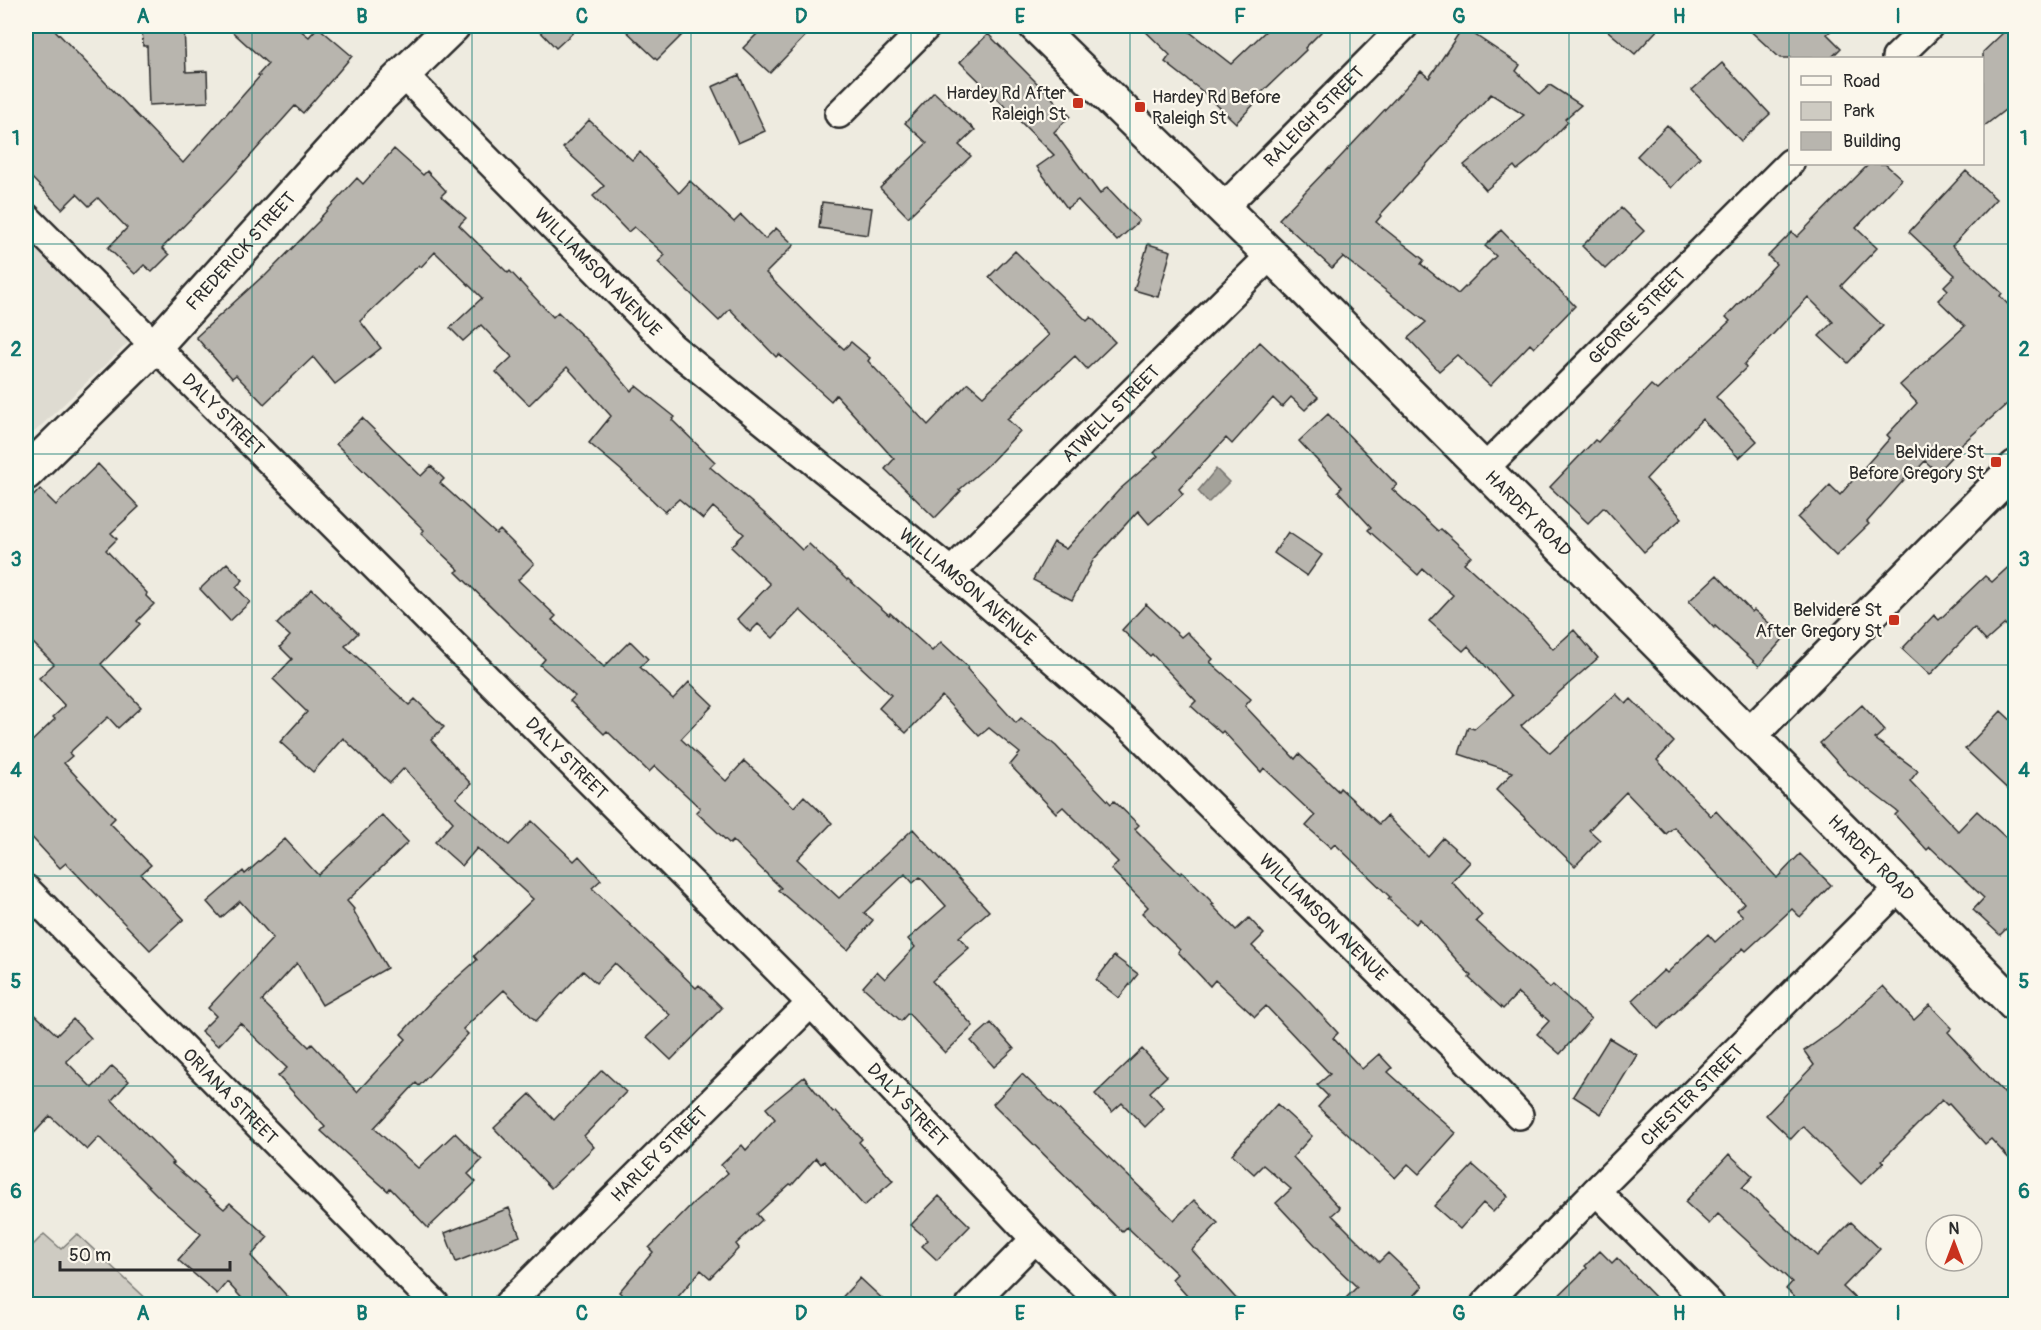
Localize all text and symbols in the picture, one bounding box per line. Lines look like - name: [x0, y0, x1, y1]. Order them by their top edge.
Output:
- text: A: [137, 4, 150, 29]
- text: B: [356, 4, 368, 29]
- text: C: [576, 4, 588, 29]
- text: D: [795, 4, 808, 29]
- text: E: [1015, 4, 1026, 29]
- text: F: [1234, 4, 1246, 29]
- text: G: [1452, 4, 1466, 29]
- text: H: [1673, 4, 1686, 29]
- text: I: [1895, 4, 1901, 29]
- legend: [1789, 57, 1984, 165]
- street label: RALEIGH STREET: [1259, 61, 1369, 172]
- text: Road: [1843, 70, 1880, 93]
- place label: Hardey Rd After Raleigh St: [946, 82, 1067, 126]
- place label: Hardey Rd Before Raleigh St: [1152, 86, 1280, 130]
- marker: Hardey Rd After Raleigh St: [1071, 96, 1085, 110]
- marker: Hardey Rd Before Raleigh St: [1133, 100, 1147, 114]
- text: Park: [1843, 100, 1875, 123]
- text: 1: [12, 126, 20, 151]
- text: 1: [2020, 126, 2028, 151]
- text: Building: [1843, 130, 1901, 153]
- street label: FREDERICK STREET: [181, 187, 300, 315]
- street label: WILLIAMSON AVENUE: [530, 203, 667, 341]
- street label: GEORGE STREET: [1583, 263, 1690, 370]
- text: 2: [10, 337, 22, 362]
- text: 2: [2018, 337, 2030, 362]
- street label: ATWELL STREET: [1057, 360, 1165, 467]
- street label: DALY STREET: [177, 368, 269, 460]
- place label: Belvidere St Before Gregory St: [1849, 441, 1985, 485]
- marker: Belvidere St Before Gregory St: [1989, 455, 2003, 469]
- street label: HARDEY ROAD: [1480, 465, 1577, 562]
- street label: WILLIAMSON AVENUE: [894, 523, 1041, 651]
- text: 3: [10, 547, 22, 572]
- text: 3: [2018, 547, 2030, 572]
- place label: Belvidere St After Gregory St: [1755, 599, 1883, 643]
- marker: Belvidere St After Gregory St: [1887, 613, 1901, 627]
- street label: DALY STREET: [521, 712, 613, 804]
- text: 4: [10, 758, 22, 783]
- text: 4: [2018, 758, 2030, 783]
- street label: HARDEY ROAD: [1823, 810, 1919, 906]
- street label: WILLIAMSON AVENUE: [1254, 849, 1392, 986]
- text: 5: [11, 969, 22, 994]
- text: 5: [2019, 969, 2030, 994]
- street label: CHESTER STREET: [1636, 1039, 1748, 1151]
- street label: ORIANA STREET: [178, 1043, 283, 1149]
- street label: DALY STREET: [862, 1058, 953, 1151]
- street label: HARLEY STREET: [606, 1101, 712, 1207]
- text: 6: [10, 1179, 22, 1204]
- text: 6: [2018, 1179, 2030, 1204]
- north arrow: [1924, 1213, 1984, 1273]
- text: N: [1949, 1219, 1960, 1239]
- scale bar: [60, 1234, 230, 1272]
- text: 50 m: [69, 1244, 111, 1267]
- text: A: [137, 1301, 150, 1326]
- text: B: [356, 1301, 368, 1326]
- text: C: [576, 1301, 588, 1326]
- text: D: [795, 1301, 808, 1326]
- text: E: [1015, 1301, 1026, 1326]
- text: F: [1234, 1301, 1246, 1326]
- text: G: [1452, 1301, 1466, 1326]
- text: H: [1673, 1301, 1686, 1326]
- text: I: [1895, 1301, 1901, 1326]

